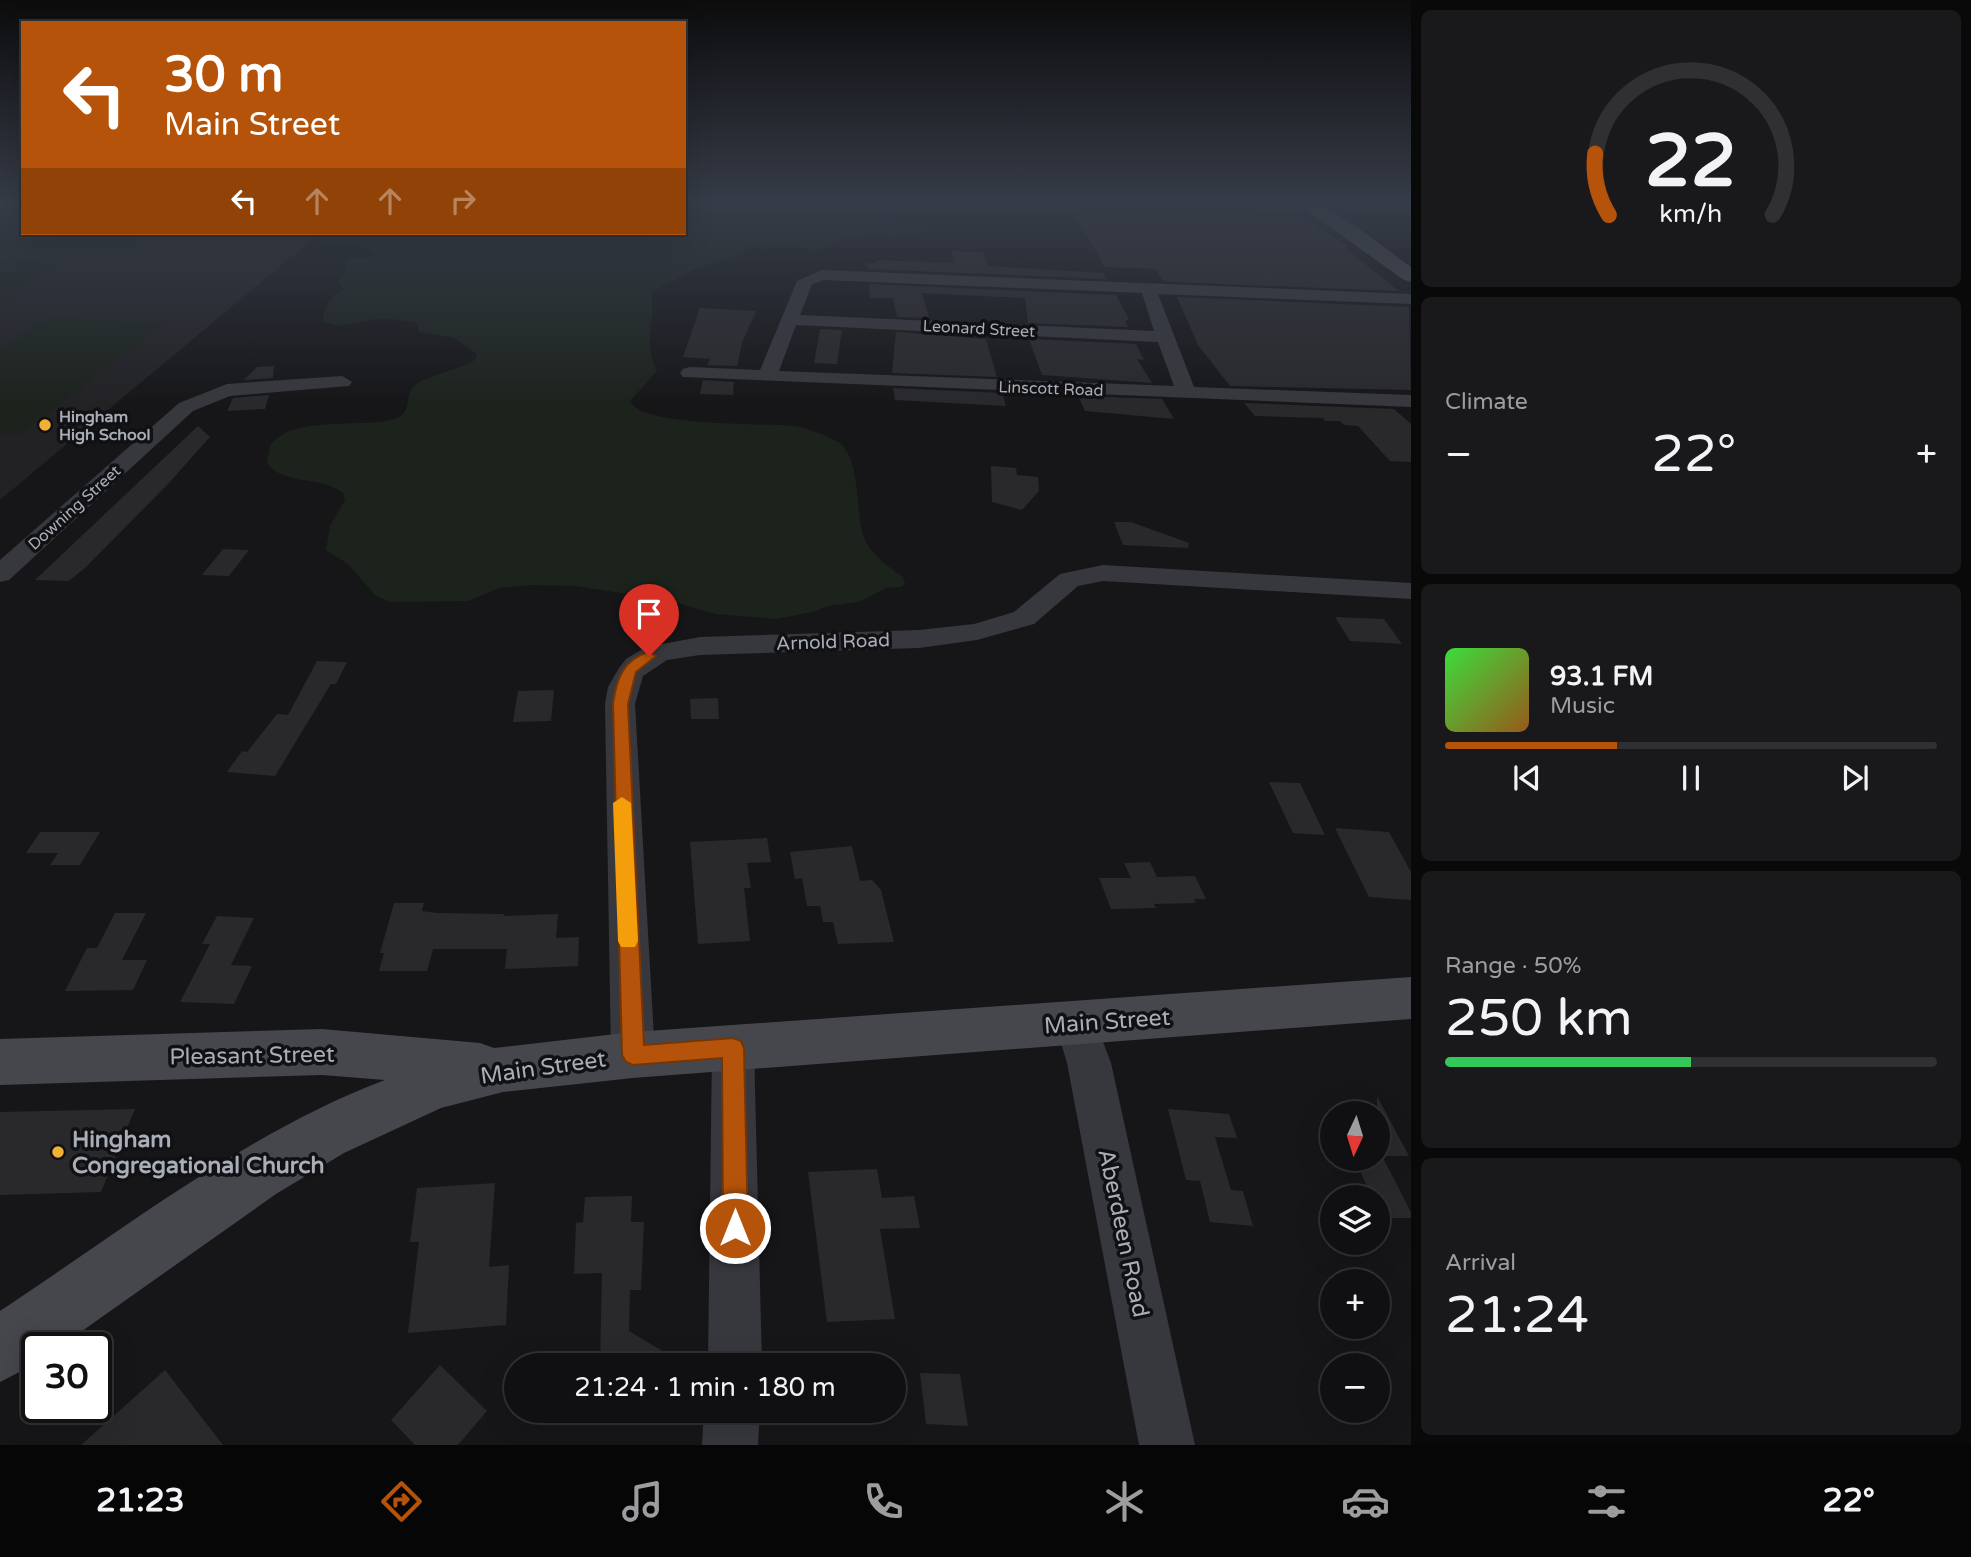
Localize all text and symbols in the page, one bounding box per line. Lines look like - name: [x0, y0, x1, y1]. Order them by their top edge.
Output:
- text: 30 m: [164, 46, 283, 105]
- icon: left: [49, 49, 140, 140]
- text: Main Street: [164, 106, 340, 144]
- text: 22: [1645, 118, 1737, 206]
- icon: left: [225, 182, 263, 220]
- icon: ahead: [298, 182, 336, 220]
- icon: ahead: [371, 182, 409, 220]
- icon: right: [444, 182, 482, 220]
- text: km/h: [1660, 198, 1722, 228]
- street label: Leonard Street: [922, 316, 1036, 342]
- street label: Linscott Road: [998, 377, 1104, 401]
- text: Climate: [1445, 388, 1528, 416]
- place label: Hingham High School: [59, 407, 150, 445]
- marker: Hingham High School: [37, 417, 53, 433]
- text: 22°: [1651, 423, 1736, 486]
- text: −: [1445, 432, 1472, 478]
- text: +: [1916, 432, 1937, 478]
- street label: Downing Street: [24, 461, 125, 554]
- pin: [619, 584, 679, 656]
- icon: arrive: [630, 595, 668, 633]
- street label: Arnold Road: [776, 629, 890, 655]
- text: 93.1 FM: [1550, 661, 1653, 692]
- text: Music: [1550, 692, 1615, 720]
- icon: previous: [1508, 759, 1546, 797]
- icon: pause: [1672, 759, 1710, 797]
- icon: next: [1836, 759, 1874, 797]
- text: Range · 50%: [1445, 952, 1581, 980]
- text: 250 km: [1445, 987, 1633, 1050]
- street label: Main Street: [1043, 1004, 1171, 1040]
- street label: Pleasant Street: [169, 1041, 335, 1071]
- street label: Main Street: [479, 1045, 608, 1091]
- north arrow: [1320, 1101, 1390, 1171]
- map controls: [1320, 1101, 1390, 1423]
- place label: Hingham Congregational Church: [72, 1126, 325, 1180]
- marker: Hingham Congregational Church: [50, 1144, 66, 1160]
- street label: Aberdeen Road: [1092, 1146, 1155, 1320]
- button: layers: [1320, 1185, 1390, 1255]
- position arrow: [698, 1191, 772, 1265]
- text: Arrival: [1445, 1249, 1516, 1277]
- button: +: [1320, 1269, 1390, 1339]
- text: 21:24: [1445, 1284, 1589, 1347]
- speed limit sign: 30: [21, 1332, 112, 1423]
- button: −: [1320, 1353, 1390, 1423]
- text: 21:24 · 1 min · 180 m: [574, 1372, 836, 1403]
- icon: directions: [377, 1477, 426, 1526]
- icon: music: [618, 1477, 667, 1526]
- icon: phone: [859, 1477, 908, 1526]
- icon: climate: [1100, 1477, 1149, 1526]
- icon: car: [1341, 1477, 1390, 1526]
- icon: filters: [1582, 1477, 1631, 1526]
- text: 21:23: [96, 1482, 185, 1520]
- text: 22°: [1823, 1482, 1875, 1520]

